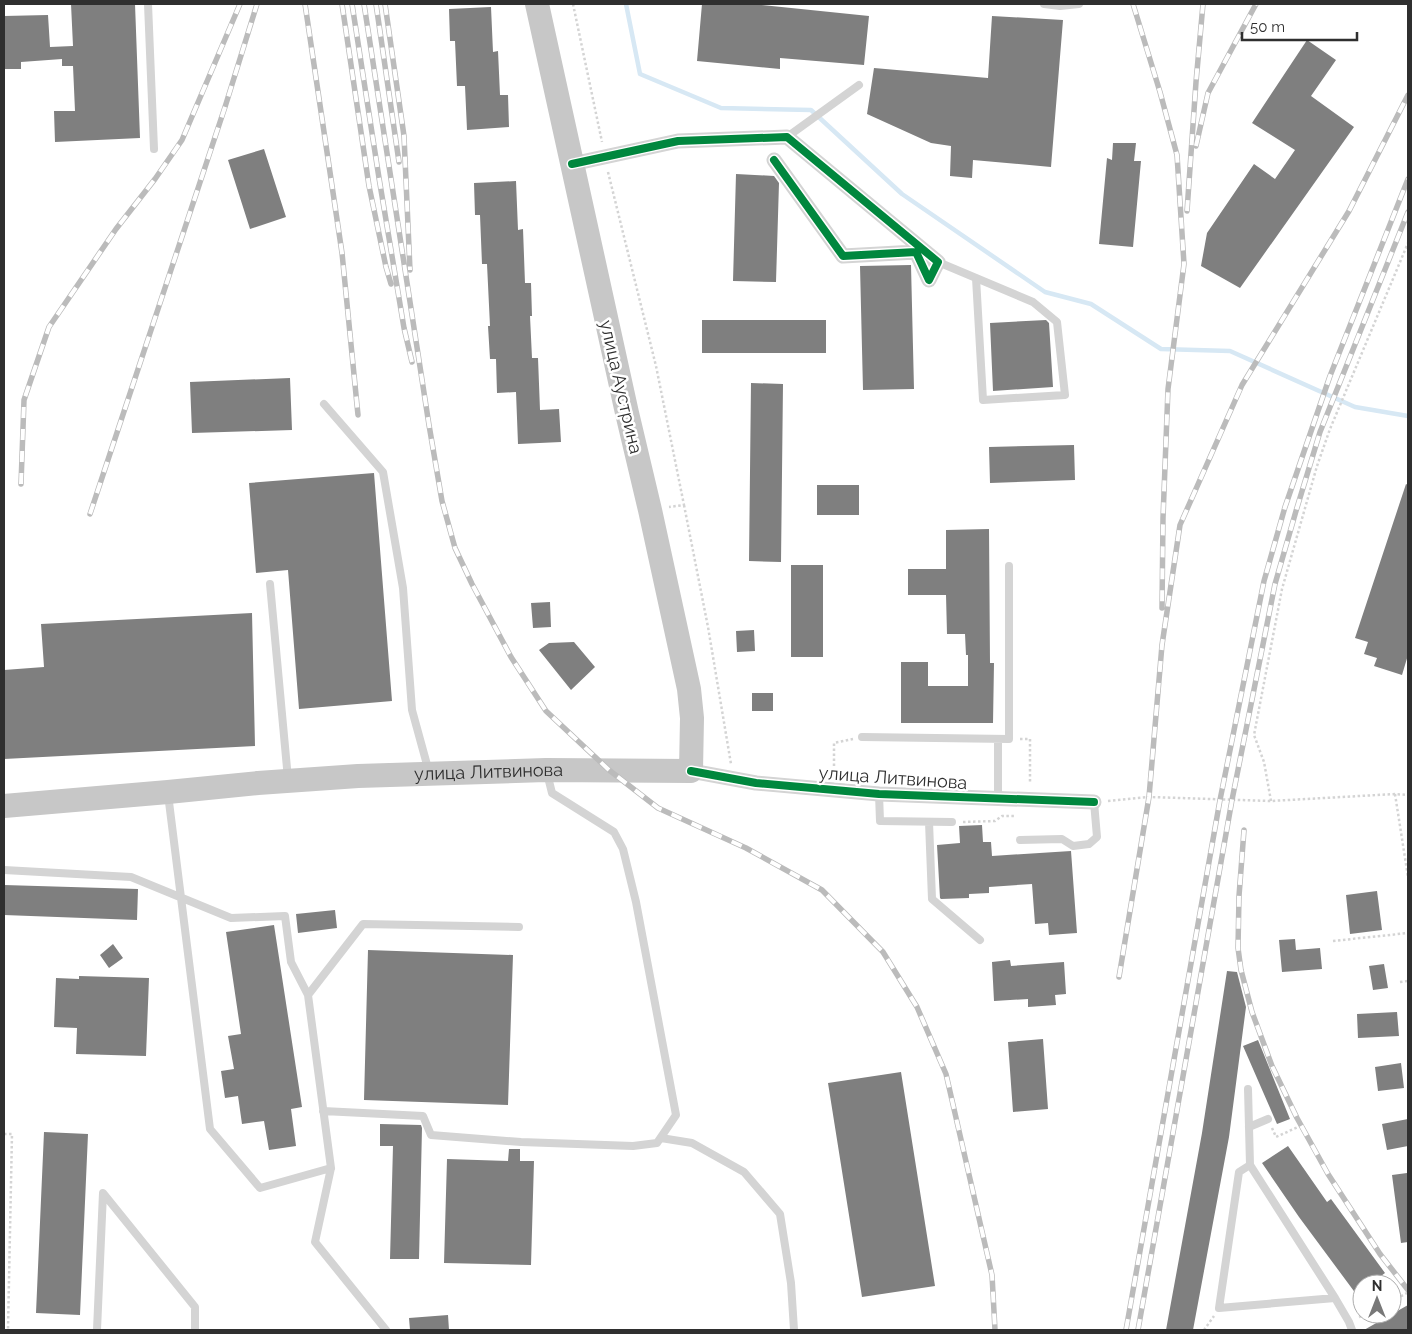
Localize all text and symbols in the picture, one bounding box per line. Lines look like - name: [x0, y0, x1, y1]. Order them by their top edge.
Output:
- scale bar: [1242, 10, 1357, 42]
- text: 50 m: [1250, 18, 1285, 36]
- street label: улица Аустрина: [596, 318, 647, 456]
- street label: улица Литвинова: [414, 759, 563, 784]
- street label: улица Литвинова: [818, 762, 968, 793]
- north arrow: [1352, 1274, 1402, 1324]
- text: N: [1372, 1278, 1382, 1294]

